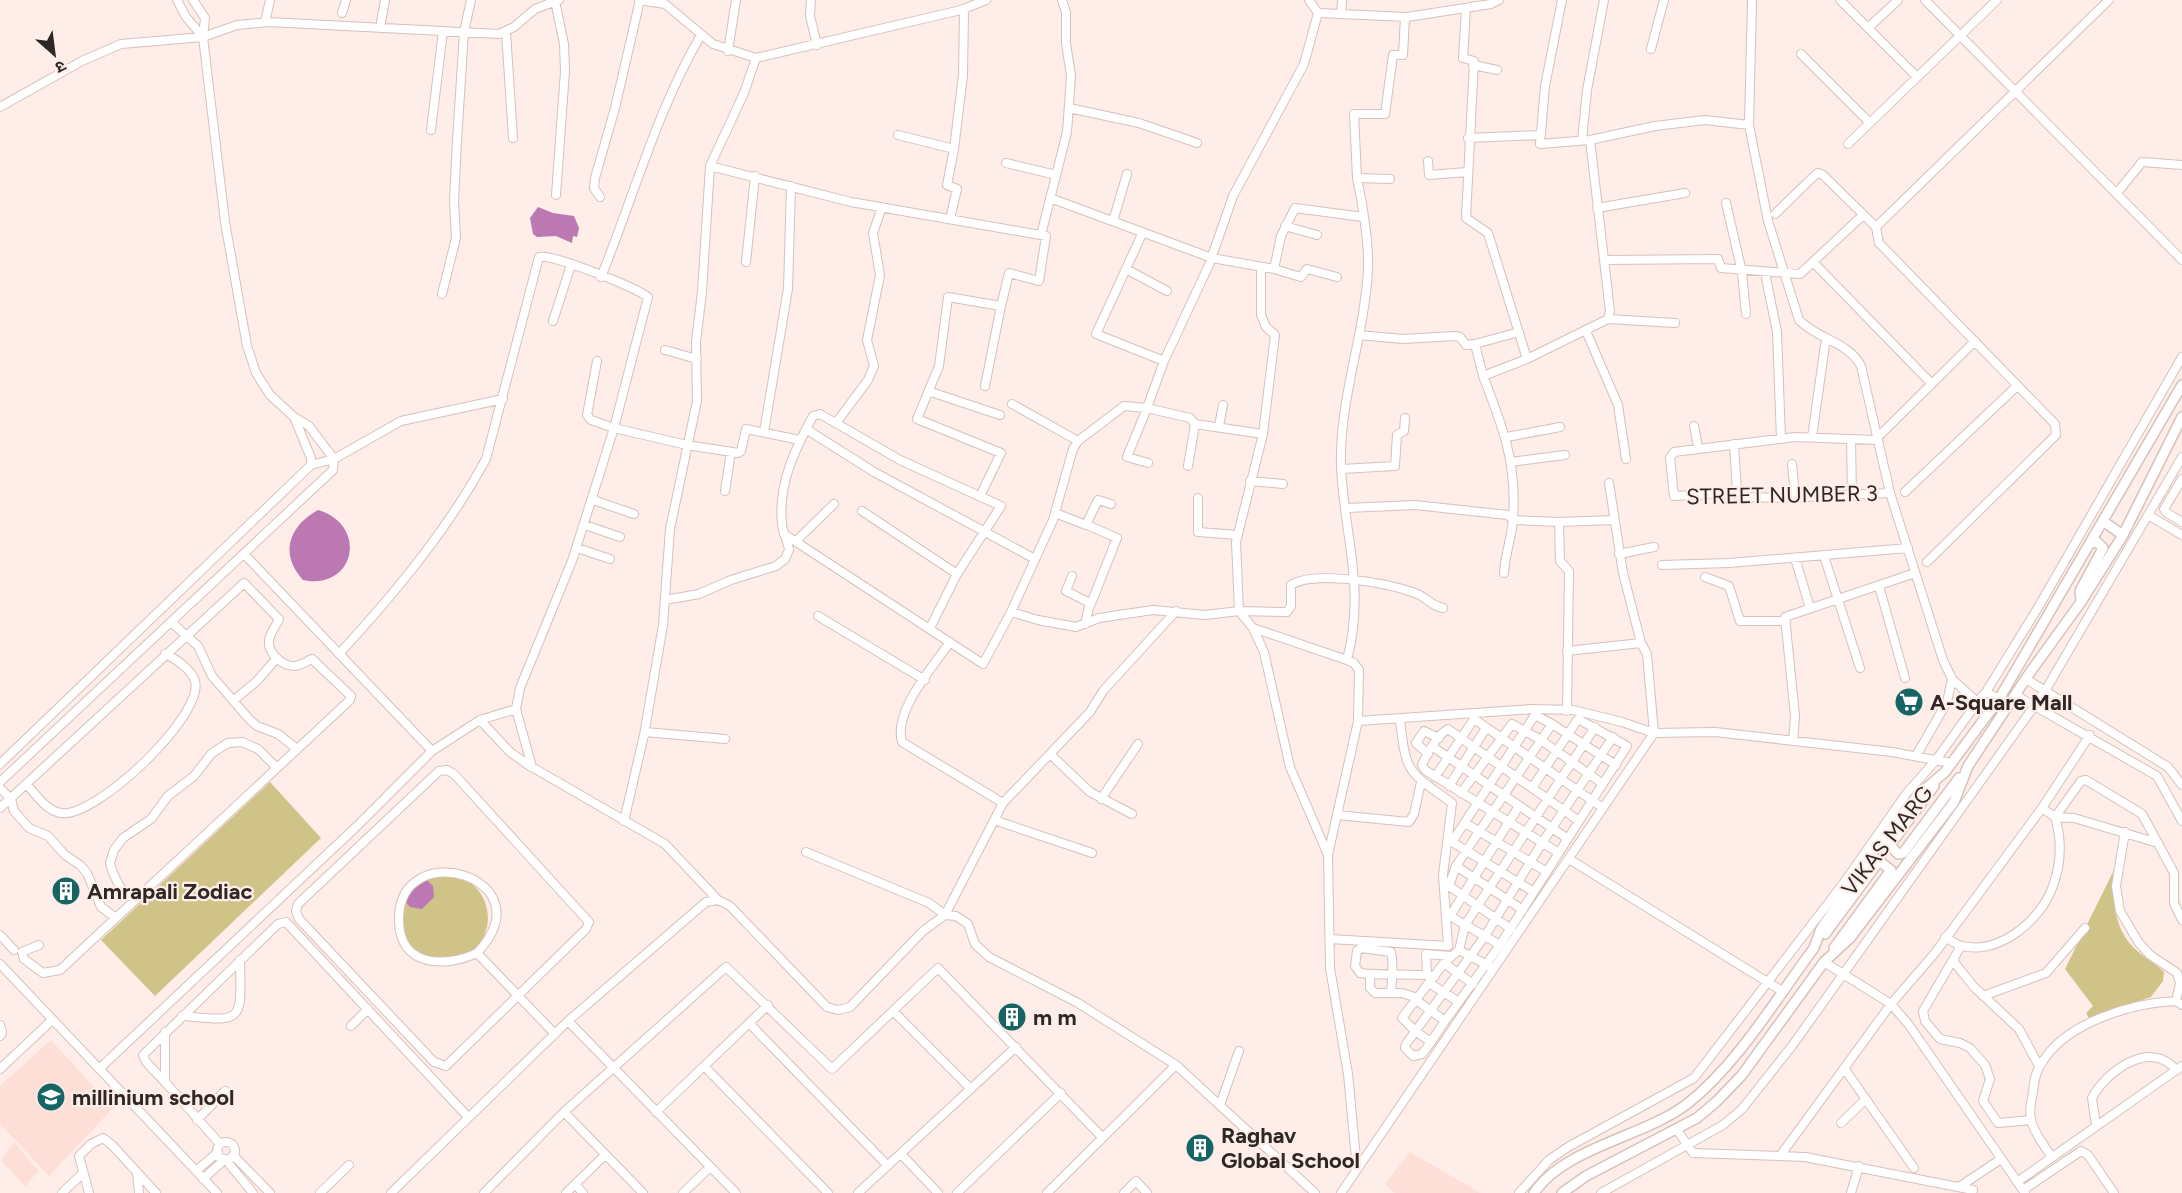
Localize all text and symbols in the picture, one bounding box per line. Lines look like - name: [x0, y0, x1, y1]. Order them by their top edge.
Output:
- north arrow: [24, 24, 84, 84]
- text: उ: [52, 56, 69, 78]
- street label: STREET NUMBER 3: [1686, 480, 1878, 510]
- supermarket icon: A-Square Mall: [1893, 686, 1925, 718]
- place label: A-Square Mall: [1930, 689, 2072, 716]
- street label: VIKAS MARG: [1836, 780, 1938, 902]
- building icon: Amrapali Zodiac: [50, 875, 82, 907]
- place label: Amrapali Zodiac: [87, 878, 253, 905]
- building icon: m m: [996, 1001, 1028, 1033]
- place label: m m: [1033, 1004, 1077, 1031]
- school or university icon: millinium school: [35, 1081, 67, 1113]
- place label: millinium school: [72, 1084, 235, 1111]
- place label: Raghav Global School: [1221, 1122, 1360, 1174]
- building icon: Raghav Global School: [1184, 1132, 1216, 1164]

